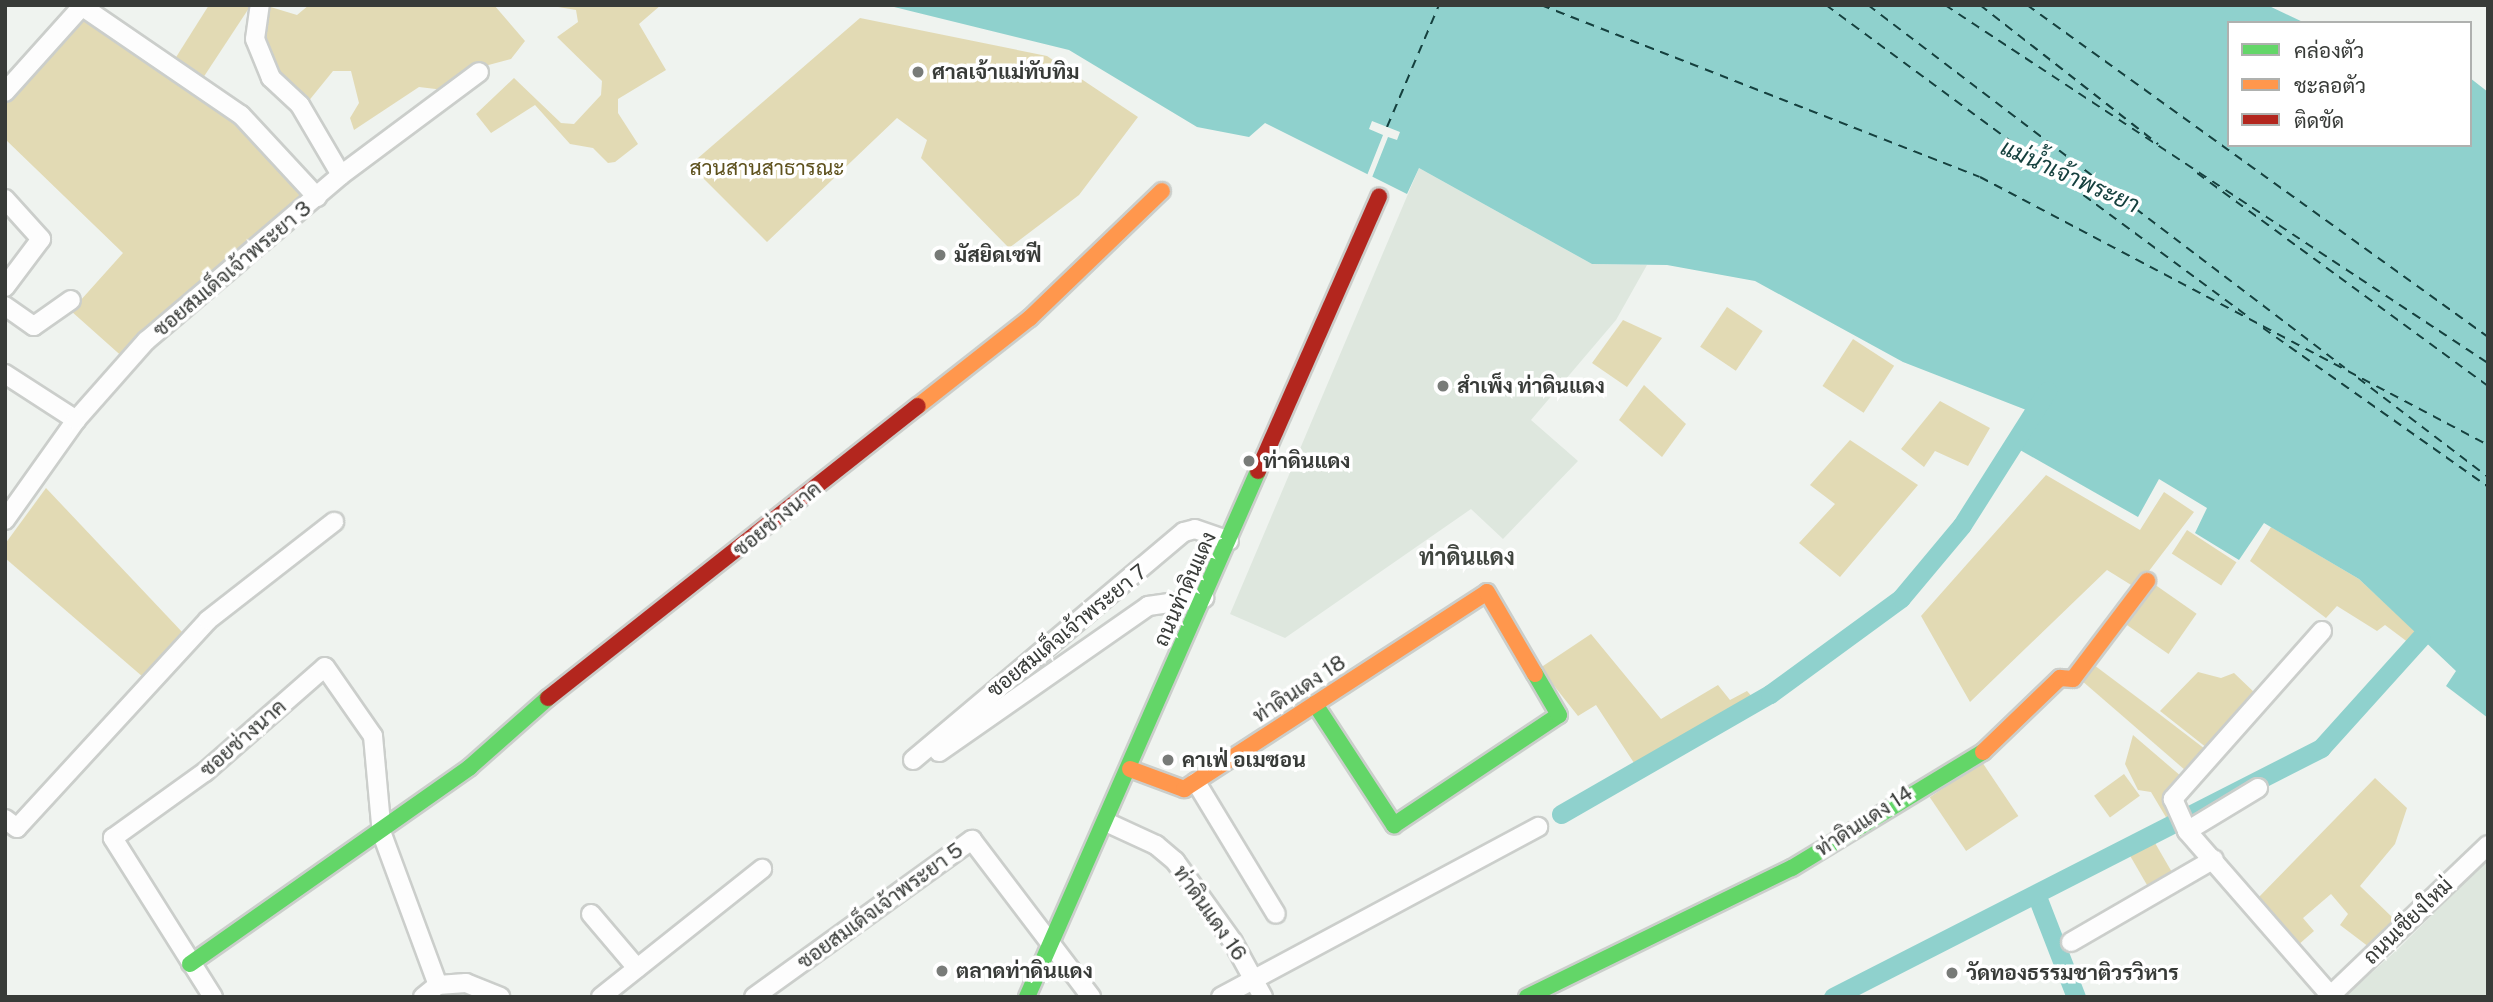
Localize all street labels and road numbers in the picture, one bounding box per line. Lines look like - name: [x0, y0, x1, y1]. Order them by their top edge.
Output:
- street label: ซอยสมเด็จเจ้าพระยา 3: [148, 196, 316, 342]
- street label: ซอยช่างนาค: [728, 476, 826, 562]
- street label: ถนนท่าดินแดง: [1149, 528, 1221, 650]
- street label: ซอยสมเด็จเจ้าพระยา 7: [982, 559, 1152, 703]
- street label: ท่าดินเดง 18: [1248, 650, 1350, 728]
- street label: ซอยช่างนาค: [195, 694, 291, 782]
- street label: ท่าดินแดง 14: [1811, 780, 1917, 862]
- street label: ซอยสมเด็จเจ้าพระยา 5: [792, 837, 968, 975]
- street label: ท่าดินแดง 16: [1168, 860, 1252, 966]
- street label: ถนนเชียงใหม่: [2358, 872, 2458, 970]

